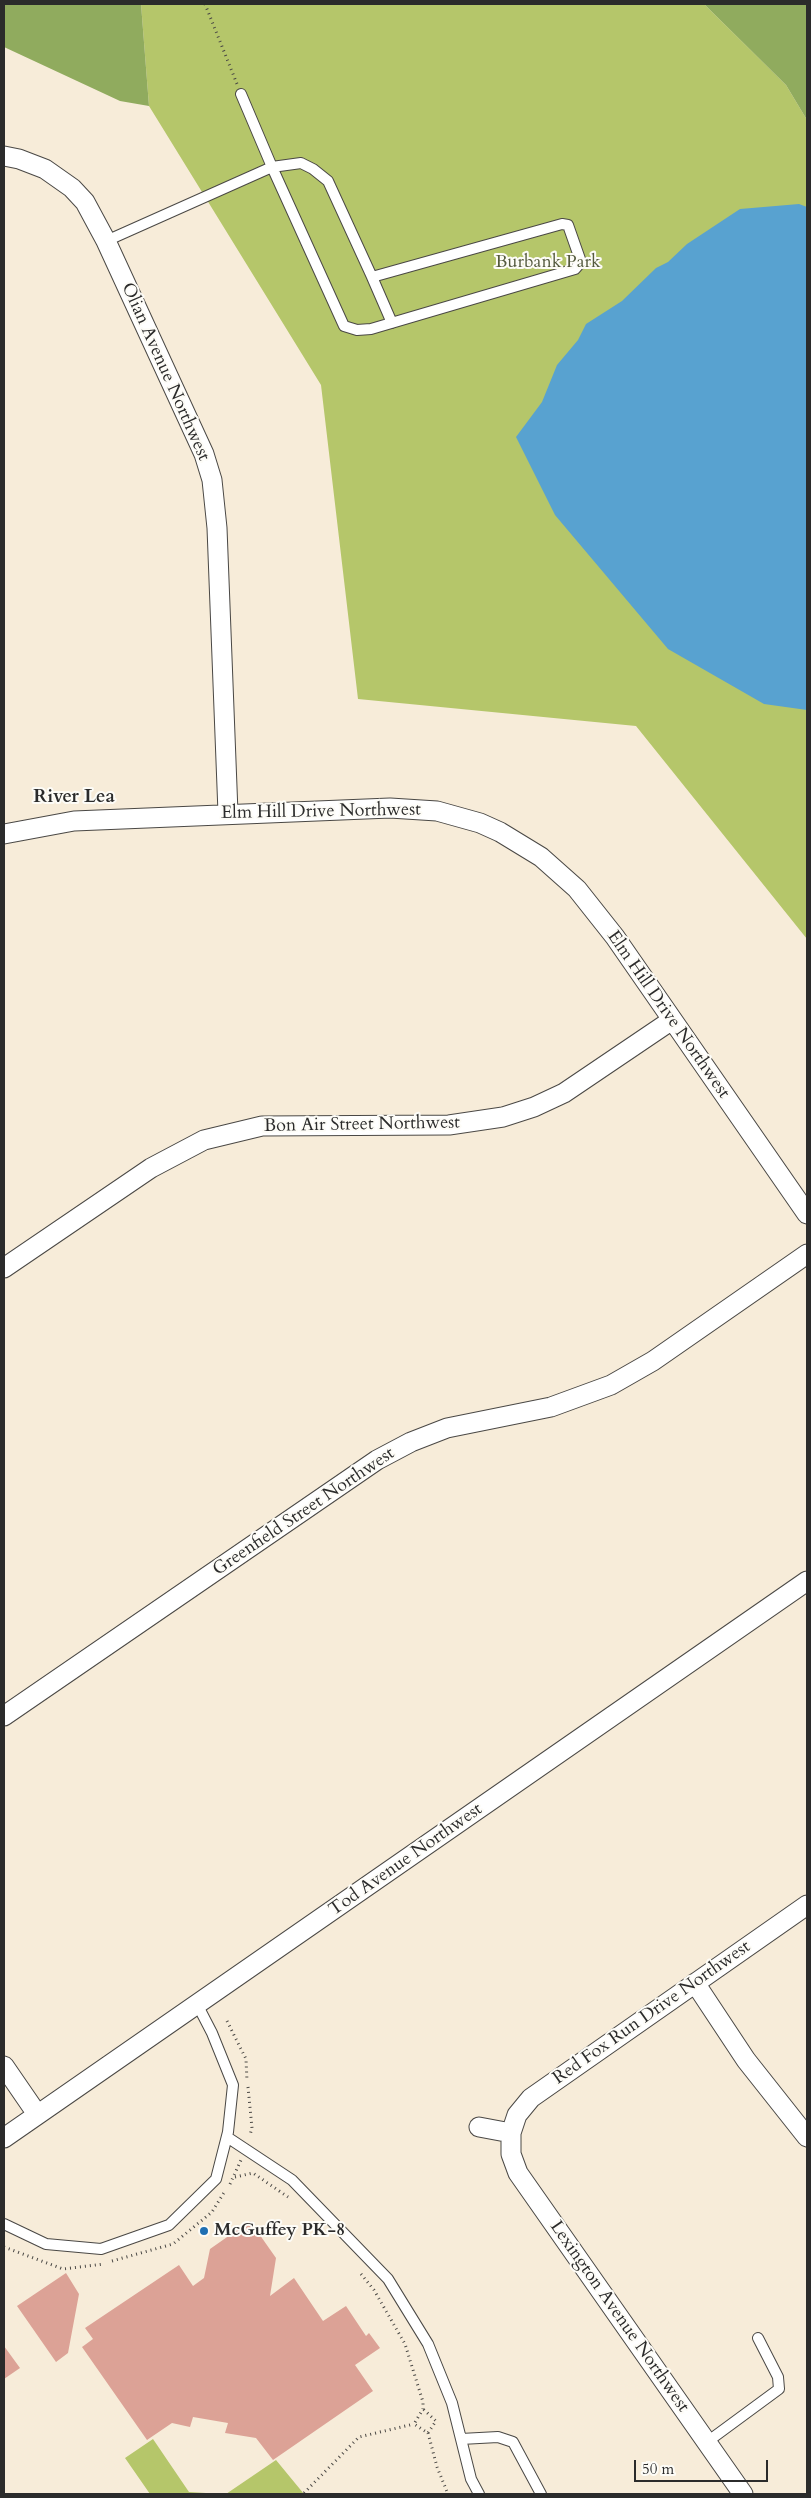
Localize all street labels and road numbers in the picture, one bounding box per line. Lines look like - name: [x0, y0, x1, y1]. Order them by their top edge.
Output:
- street label: Olian Avenue Northwest: [116, 280, 214, 464]
- street label: Elm Hill Drive Northwest: [221, 799, 421, 825]
- street label: Elm Hill Drive Northwest: [602, 927, 734, 1103]
- street label: Bon Air Street Northwest: [264, 1112, 460, 1138]
- street label: Greenfield Street Northwest: [209, 1443, 399, 1581]
- street label: Tod Avenue Northwest: [325, 1799, 487, 1921]
- street label: Red Fox Run Drive Northwest: [549, 1936, 755, 2090]
- street label: Lexington Avenue Northwest: [545, 2217, 693, 2417]

